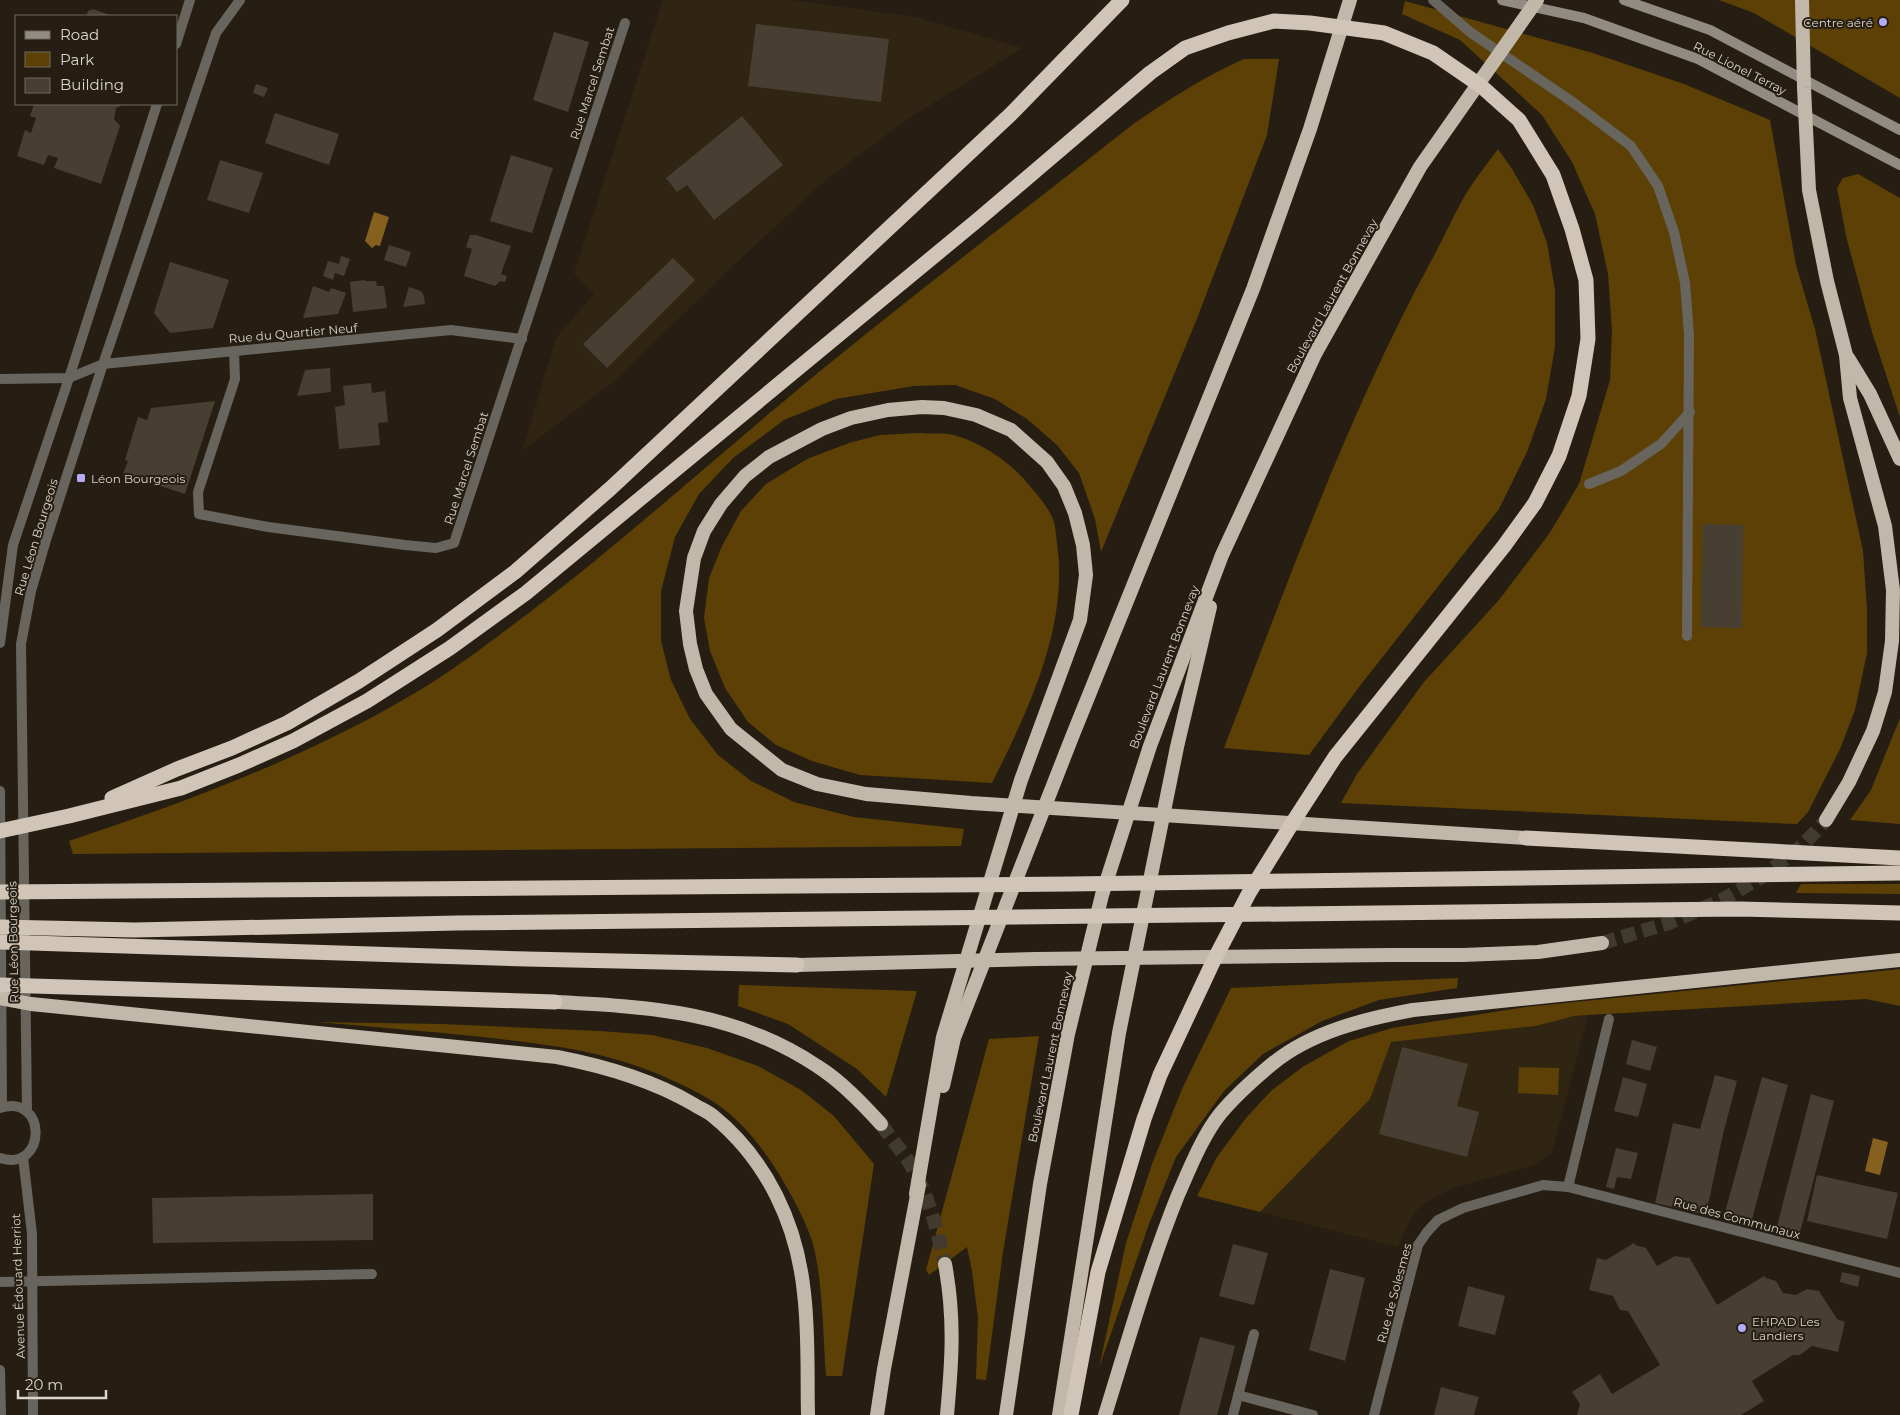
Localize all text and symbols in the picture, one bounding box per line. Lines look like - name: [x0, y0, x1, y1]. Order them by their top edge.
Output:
- legend: [15, 15, 178, 105]
- place label: Centre aéré: [1803, 15, 1873, 30]
- marker: Centre aéré: [1877, 16, 1889, 28]
- street label: Rue Marcel Sembat: [567, 24, 617, 141]
- text: Road: [60, 25, 99, 44]
- street label: Rue Lionel Terray: [1691, 38, 1790, 98]
- text: Park: [60, 50, 94, 69]
- text: Building: [60, 75, 124, 94]
- street label: Boulevard Laurent Bonnevay: [1283, 216, 1381, 376]
- street label: Rue du Quartier Neuf: [228, 320, 359, 346]
- street label: Rue Marcel Sembat: [441, 409, 491, 526]
- place label: Léon Bourgeois: [91, 471, 186, 486]
- marker: Léon Bourgeois: [75, 472, 87, 484]
- street label: Rue Léon Bourgeois: [11, 477, 61, 597]
- street label: Boulevard Laurent Bonnevay: [1126, 583, 1202, 751]
- street label: Rue Léon Bourgeois: [4, 881, 22, 1003]
- street label: Boulevard Laurent Bonnevay: [1025, 970, 1076, 1144]
- street label: Rue des Communaux: [1672, 1194, 1803, 1242]
- street label: Avenue Édouard Herriot: [8, 1213, 28, 1359]
- street label: Rue de Solesmes: [1373, 1241, 1415, 1345]
- place label: EHPAD Les Landiers: [1752, 1314, 1820, 1343]
- marker: EHPAD Les Landiers: [1736, 1322, 1748, 1334]
- scale bar: [18, 1368, 105, 1400]
- text: 20 m: [25, 1375, 63, 1394]

